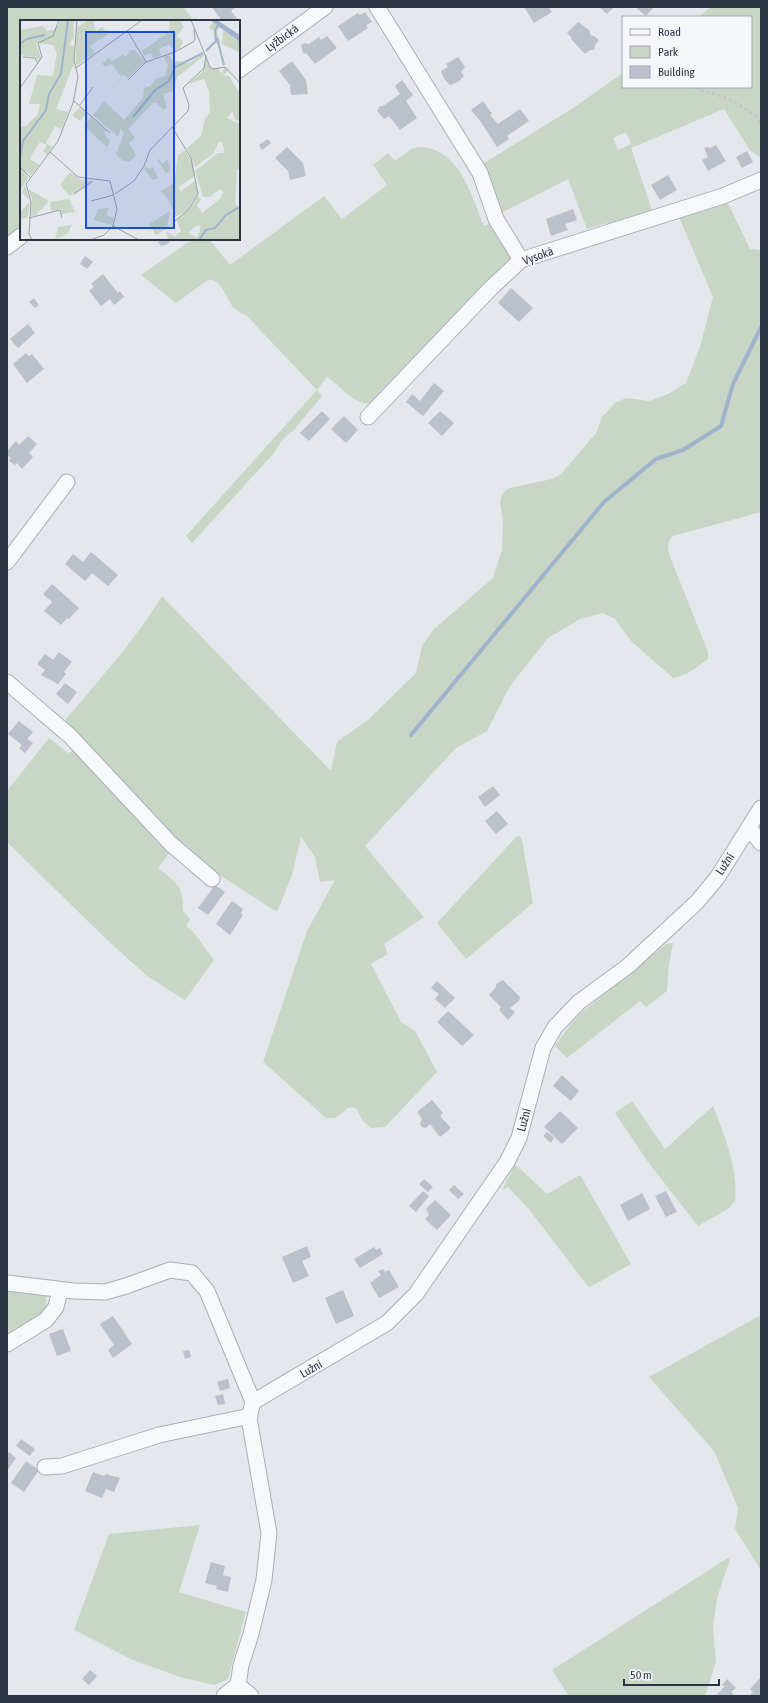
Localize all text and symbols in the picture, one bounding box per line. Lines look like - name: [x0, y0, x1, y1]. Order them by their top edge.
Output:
- legend: [622, 16, 752, 88]
- inset map: [20, 20, 240, 240]
- street label: Lyžbická: [263, 21, 301, 55]
- text: Road: [658, 25, 681, 39]
- text: Park: [658, 45, 679, 59]
- text: Building: [658, 65, 696, 79]
- street label: Vysoká: [521, 244, 555, 268]
- street label: Lužní: [713, 850, 737, 878]
- street label: Lužní: [514, 1107, 534, 1133]
- street label: Lužní: [297, 1357, 325, 1381]
- scale bar: [624, 1661, 719, 1687]
- text: 50 m: [630, 1668, 652, 1682]

